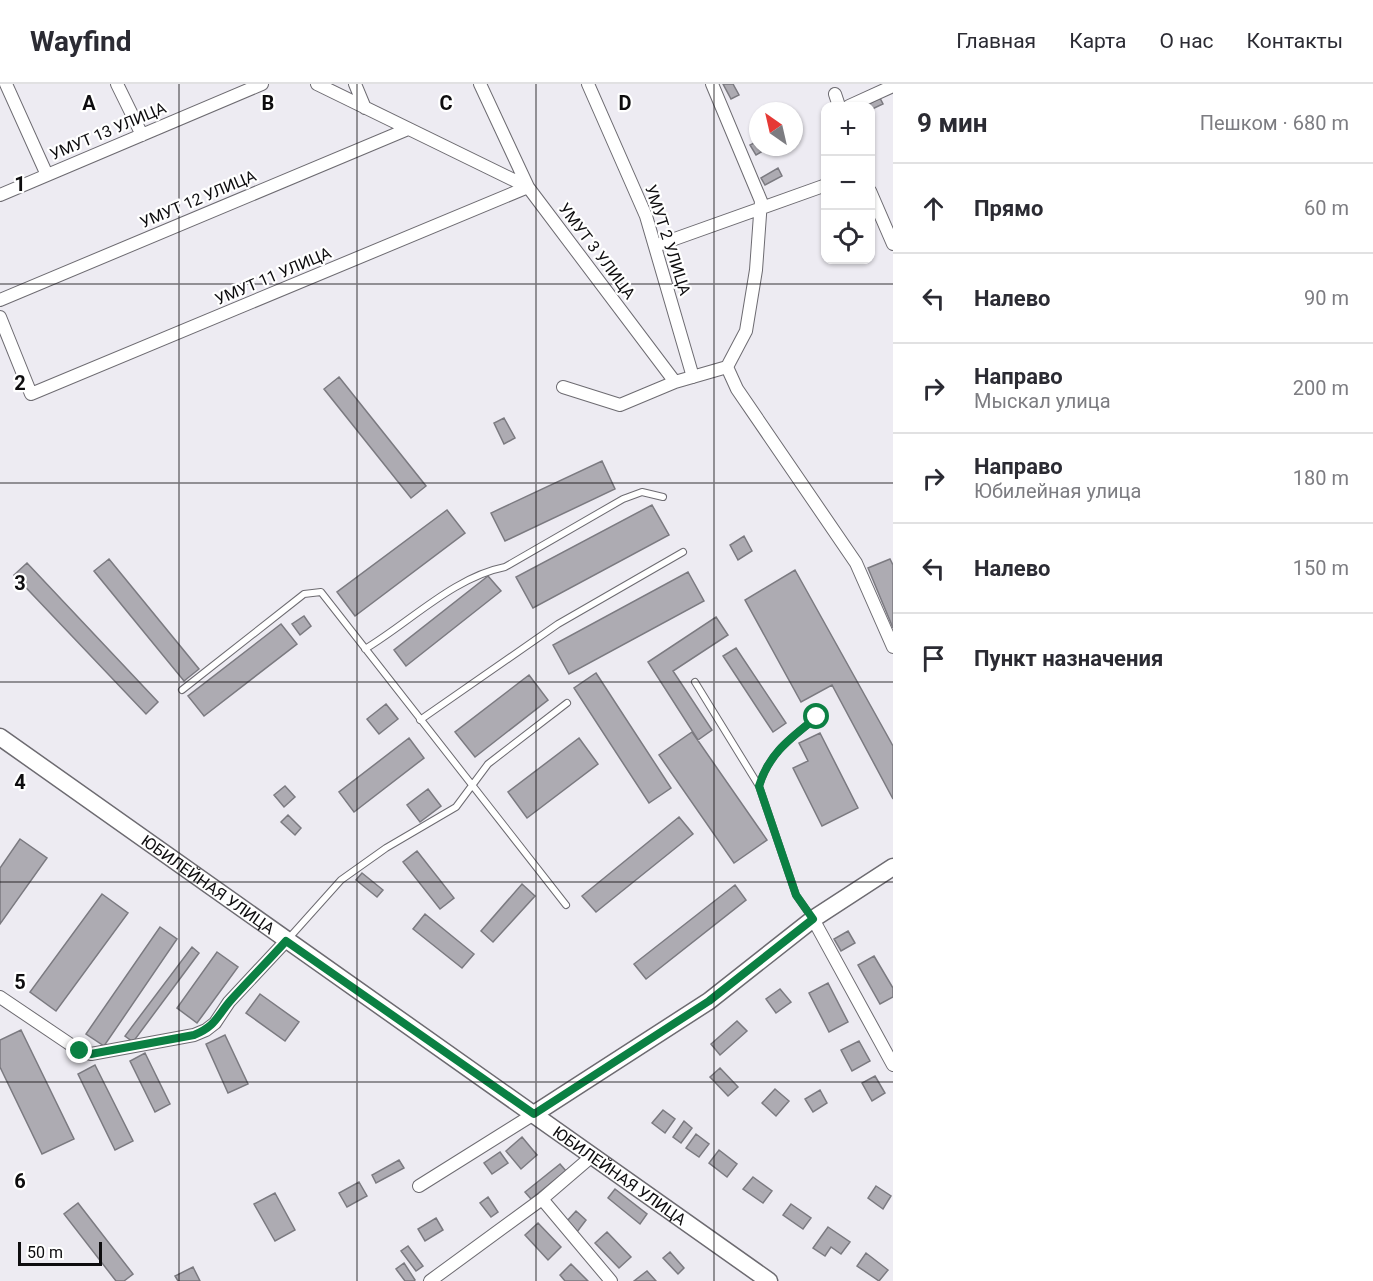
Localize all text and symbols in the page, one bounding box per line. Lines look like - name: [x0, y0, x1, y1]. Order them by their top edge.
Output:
- text: Wayfind: [30, 25, 131, 58]
- text: Главная: [956, 29, 1036, 53]
- text: Карта: [1069, 29, 1126, 53]
- text: О нас: [1159, 29, 1214, 53]
- text: Контакты: [1247, 29, 1343, 53]
- text: A: [82, 91, 96, 115]
- text: B: [262, 91, 274, 115]
- text: C: [439, 91, 453, 115]
- text: D: [619, 91, 632, 115]
- street label: УМУТ 13 УЛИЦА: [47, 98, 169, 164]
- north arrow: [749, 102, 803, 156]
- map controls: [821, 102, 875, 264]
- button: +: [821, 102, 875, 156]
- text: 9 мин: [917, 108, 988, 138]
- text: Пешком · 680 m: [1200, 111, 1349, 135]
- button: −: [821, 156, 875, 210]
- street label: УМУТ 12 УЛИЦА: [137, 166, 259, 232]
- text: 1: [14, 172, 26, 196]
- street label: УМУТ 2 УЛИЦА: [641, 182, 695, 298]
- icon: ahead: [917, 192, 950, 225]
- text: Прямо: [974, 196, 1043, 221]
- text: 60 m: [1304, 196, 1349, 220]
- street label: УМУТ 3 УЛИЦА: [555, 199, 640, 303]
- button: locate: [821, 210, 875, 264]
- street label: УМУТ 11 УЛИЦА: [212, 243, 334, 309]
- icon: left: [917, 282, 950, 315]
- text: Налево: [974, 286, 1051, 311]
- text: 90 m: [1304, 286, 1349, 310]
- text: Направо: [974, 364, 1063, 389]
- text: 2: [14, 371, 26, 395]
- icon: right: [917, 372, 950, 405]
- text: 200 m: [1293, 376, 1349, 400]
- text: Мыскал улица: [974, 389, 1111, 413]
- text: Направо: [974, 454, 1063, 479]
- icon: right: [917, 462, 950, 495]
- text: 180 m: [1293, 466, 1349, 490]
- text: Юбилейная улица: [974, 479, 1141, 503]
- icon: left: [917, 552, 950, 585]
- text: Налево: [974, 556, 1051, 581]
- text: 150 m: [1293, 556, 1349, 580]
- text: 3: [14, 571, 26, 595]
- icon: arrive: [917, 642, 950, 675]
- text: Пункт назначения: [974, 646, 1163, 671]
- route start: [803, 703, 829, 729]
- text: 4: [14, 770, 26, 794]
- street label: ЮБИЛЕЙНАЯ УЛИЦА: [138, 831, 279, 938]
- text: 5: [14, 970, 26, 994]
- route end: [66, 1037, 92, 1063]
- street label: ЮБИЛЕЙНАЯ УЛИЦА: [549, 1122, 690, 1229]
- text: 6: [14, 1169, 26, 1193]
- scale bar: [18, 1239, 102, 1266]
- text: 50 m: [27, 1243, 63, 1262]

